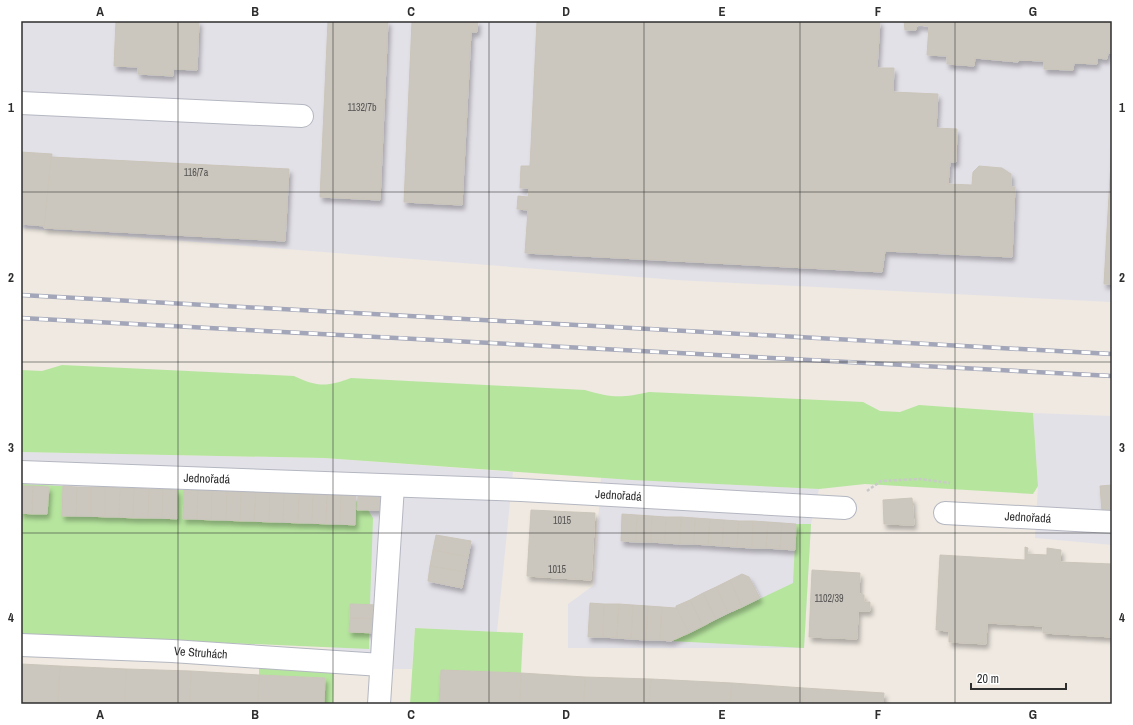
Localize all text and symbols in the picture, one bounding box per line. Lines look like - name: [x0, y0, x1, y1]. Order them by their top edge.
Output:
- text: A: [96, 3, 104, 20]
- text: B: [251, 3, 259, 20]
- text: C: [407, 3, 415, 20]
- text: D: [562, 3, 570, 20]
- text: E: [718, 3, 726, 20]
- text: F: [875, 3, 882, 20]
- text: G: [1029, 3, 1037, 20]
- text: 1: [8, 99, 14, 116]
- text: 1: [1119, 99, 1125, 116]
- house number: 1132/7b: [347, 101, 377, 114]
- house number: 116/7a: [184, 166, 209, 179]
- text: 2: [8, 269, 14, 286]
- text: 2: [1119, 269, 1125, 286]
- text: 3: [8, 439, 14, 456]
- text: 3: [1119, 439, 1125, 456]
- street label: Jednořadá: [183, 470, 231, 488]
- street label: Jednořadá: [595, 486, 643, 505]
- street label: Jednořadá: [1004, 508, 1052, 527]
- house number: 1015: [553, 514, 572, 527]
- house number: 1015: [548, 563, 567, 576]
- house number: 1102/39: [814, 592, 844, 605]
- text: 4: [8, 609, 14, 626]
- text: 4: [1119, 609, 1125, 626]
- street label: Ve Struhách: [173, 643, 228, 663]
- scale bar: [971, 665, 1066, 691]
- text: 20 m: [977, 671, 999, 687]
- text: A: [96, 706, 104, 723]
- text: B: [251, 706, 259, 723]
- text: C: [407, 706, 415, 723]
- text: D: [562, 706, 570, 723]
- text: E: [718, 706, 726, 723]
- text: F: [875, 706, 882, 723]
- text: G: [1029, 706, 1037, 723]

